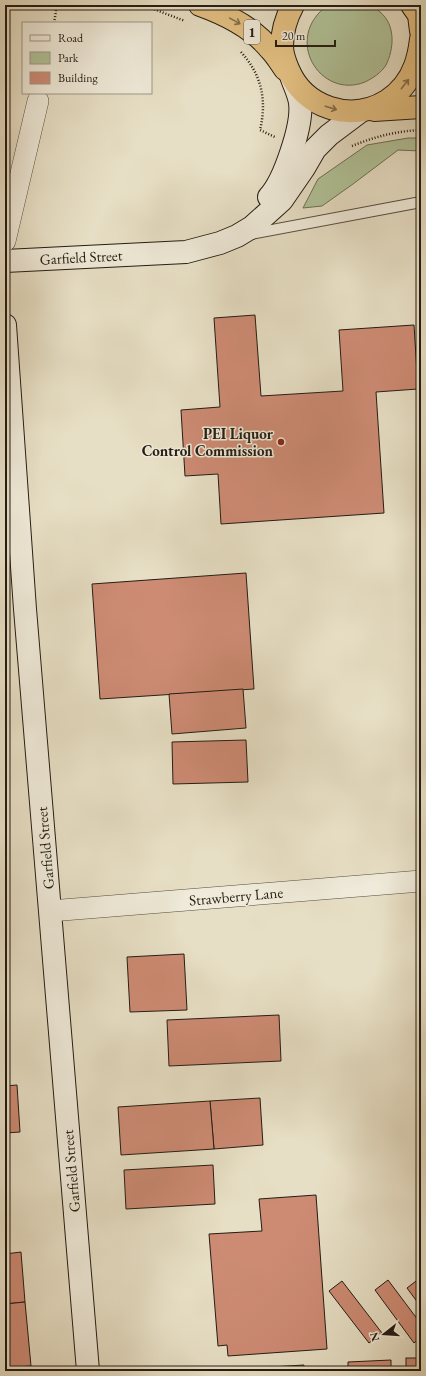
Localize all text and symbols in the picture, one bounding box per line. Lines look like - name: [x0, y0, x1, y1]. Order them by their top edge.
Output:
- one-way arrow: [229, 18, 241, 26]
- road number: 1: [244, 20, 260, 44]
- legend: [22, 22, 152, 94]
- scale bar: [276, 22, 335, 48]
- text: 20 m: [282, 28, 306, 44]
- text: Road: [58, 30, 84, 46]
- text: Park: [58, 50, 79, 66]
- text: Building: [58, 70, 99, 86]
- one-way arrow: [400, 79, 409, 90]
- one-way arrow: [325, 105, 338, 112]
- street label: Garfield Street: [39, 245, 123, 269]
- place label: PEI Liquor Control Commission: [142, 424, 274, 460]
- marker: PEI Liquor Control Commission: [276, 437, 286, 447]
- street label: Garfield Street: [32, 806, 58, 890]
- street label: Strawberry Lane: [188, 882, 284, 910]
- street label: Garfield Street: [58, 1129, 84, 1213]
- north arrow: [364, 1314, 404, 1354]
- text: N: [366, 1331, 382, 1343]

